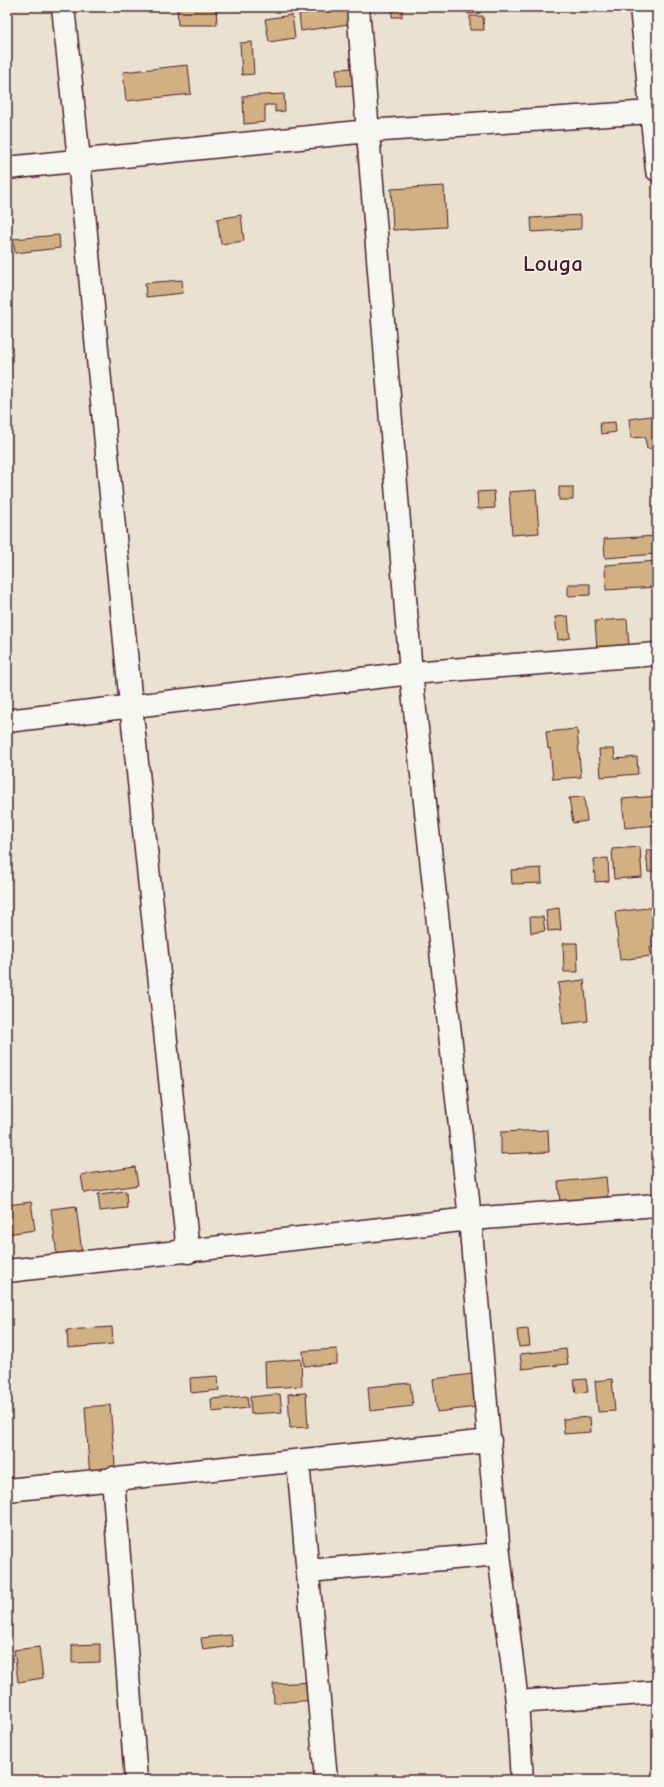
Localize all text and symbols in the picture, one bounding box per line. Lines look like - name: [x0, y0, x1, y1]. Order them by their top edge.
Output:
- district label: Louga: [523, 250, 583, 277]

